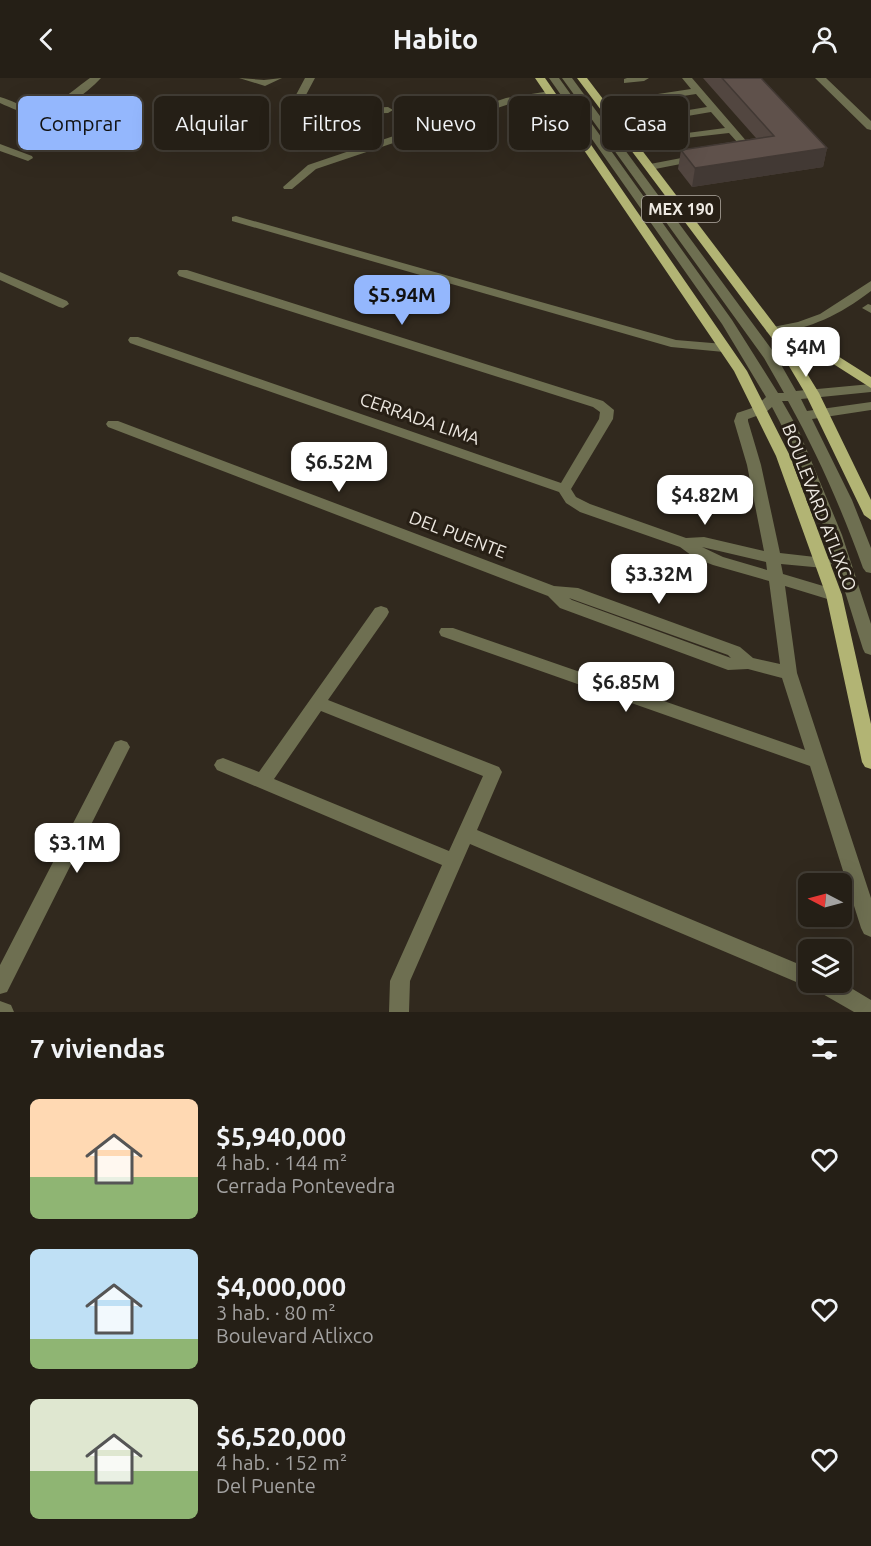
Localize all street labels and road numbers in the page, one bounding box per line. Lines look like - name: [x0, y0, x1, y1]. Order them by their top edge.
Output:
- road number: MEX 190: [642, 196, 720, 222]
- street label: CERRADA LIMA: [358, 388, 483, 448]
- street label: BOULEVARD ATLIXCO: [779, 421, 861, 593]
- street label: DEL PUENTE: [407, 506, 509, 562]

